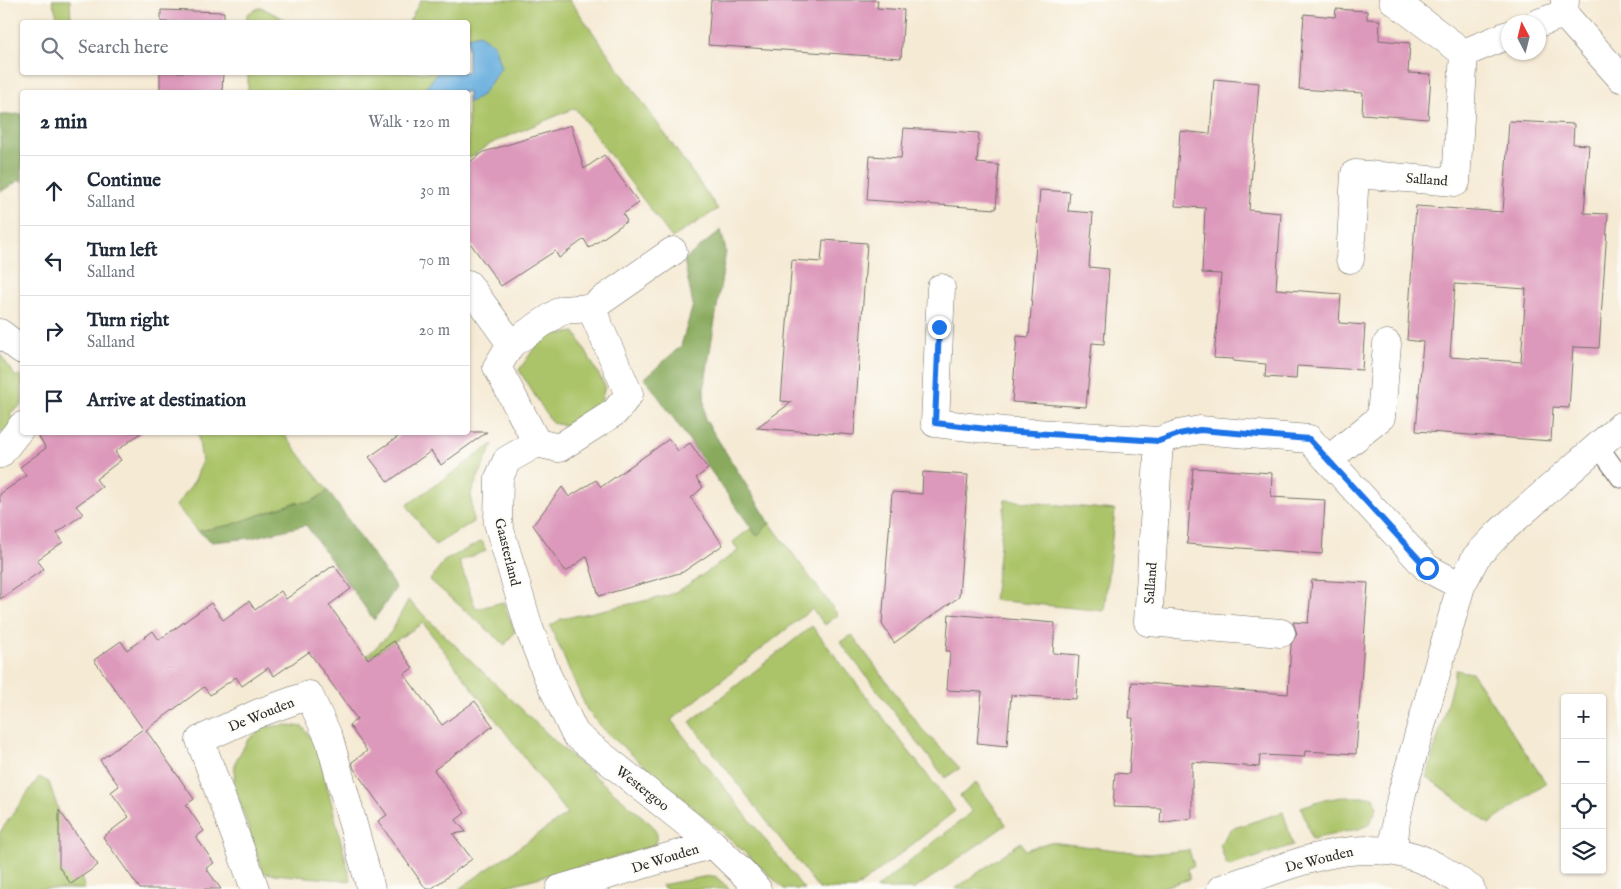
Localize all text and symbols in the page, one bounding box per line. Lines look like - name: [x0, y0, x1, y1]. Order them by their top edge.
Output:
- north arrow: [1501, 15, 1546, 60]
- search box: [20, 20, 470, 75]
- icon: search: [38, 34, 66, 62]
- text: Search here: [78, 36, 169, 60]
- text: 2 min: [40, 109, 87, 136]
- text: Walk · 120 m: [368, 113, 450, 133]
- text: Continue: [87, 169, 161, 193]
- street label: Salland: [1405, 170, 1449, 190]
- icon: ahead: [40, 177, 68, 205]
- text: 30 m: [420, 181, 450, 201]
- text: Salland: [87, 193, 135, 213]
- text: Turn left: [87, 239, 158, 263]
- icon: left: [40, 247, 68, 275]
- text: 70 m: [419, 251, 450, 271]
- text: Salland: [87, 263, 135, 283]
- text: Turn right: [87, 309, 169, 333]
- route end: [928, 316, 951, 339]
- icon: right: [40, 317, 68, 345]
- text: 20 m: [419, 321, 450, 341]
- text: Salland: [87, 333, 135, 353]
- icon: arrive: [40, 387, 68, 415]
- text: Arrive at destination: [87, 389, 246, 413]
- street label: Gaasterland: [490, 516, 524, 589]
- route start: [1416, 557, 1439, 580]
- street label: Salland: [1141, 561, 1161, 605]
- street label: De Wouden: [226, 693, 297, 736]
- map controls: [1561, 694, 1606, 874]
- button: +: [1561, 694, 1606, 739]
- button: −: [1561, 739, 1606, 784]
- street label: Westergoo: [612, 762, 673, 816]
- button: locate: [1561, 784, 1606, 829]
- button: layers: [1561, 829, 1606, 874]
- street label: De Wouden: [629, 840, 702, 878]
- street label: De Wouden: [1283, 843, 1356, 877]

